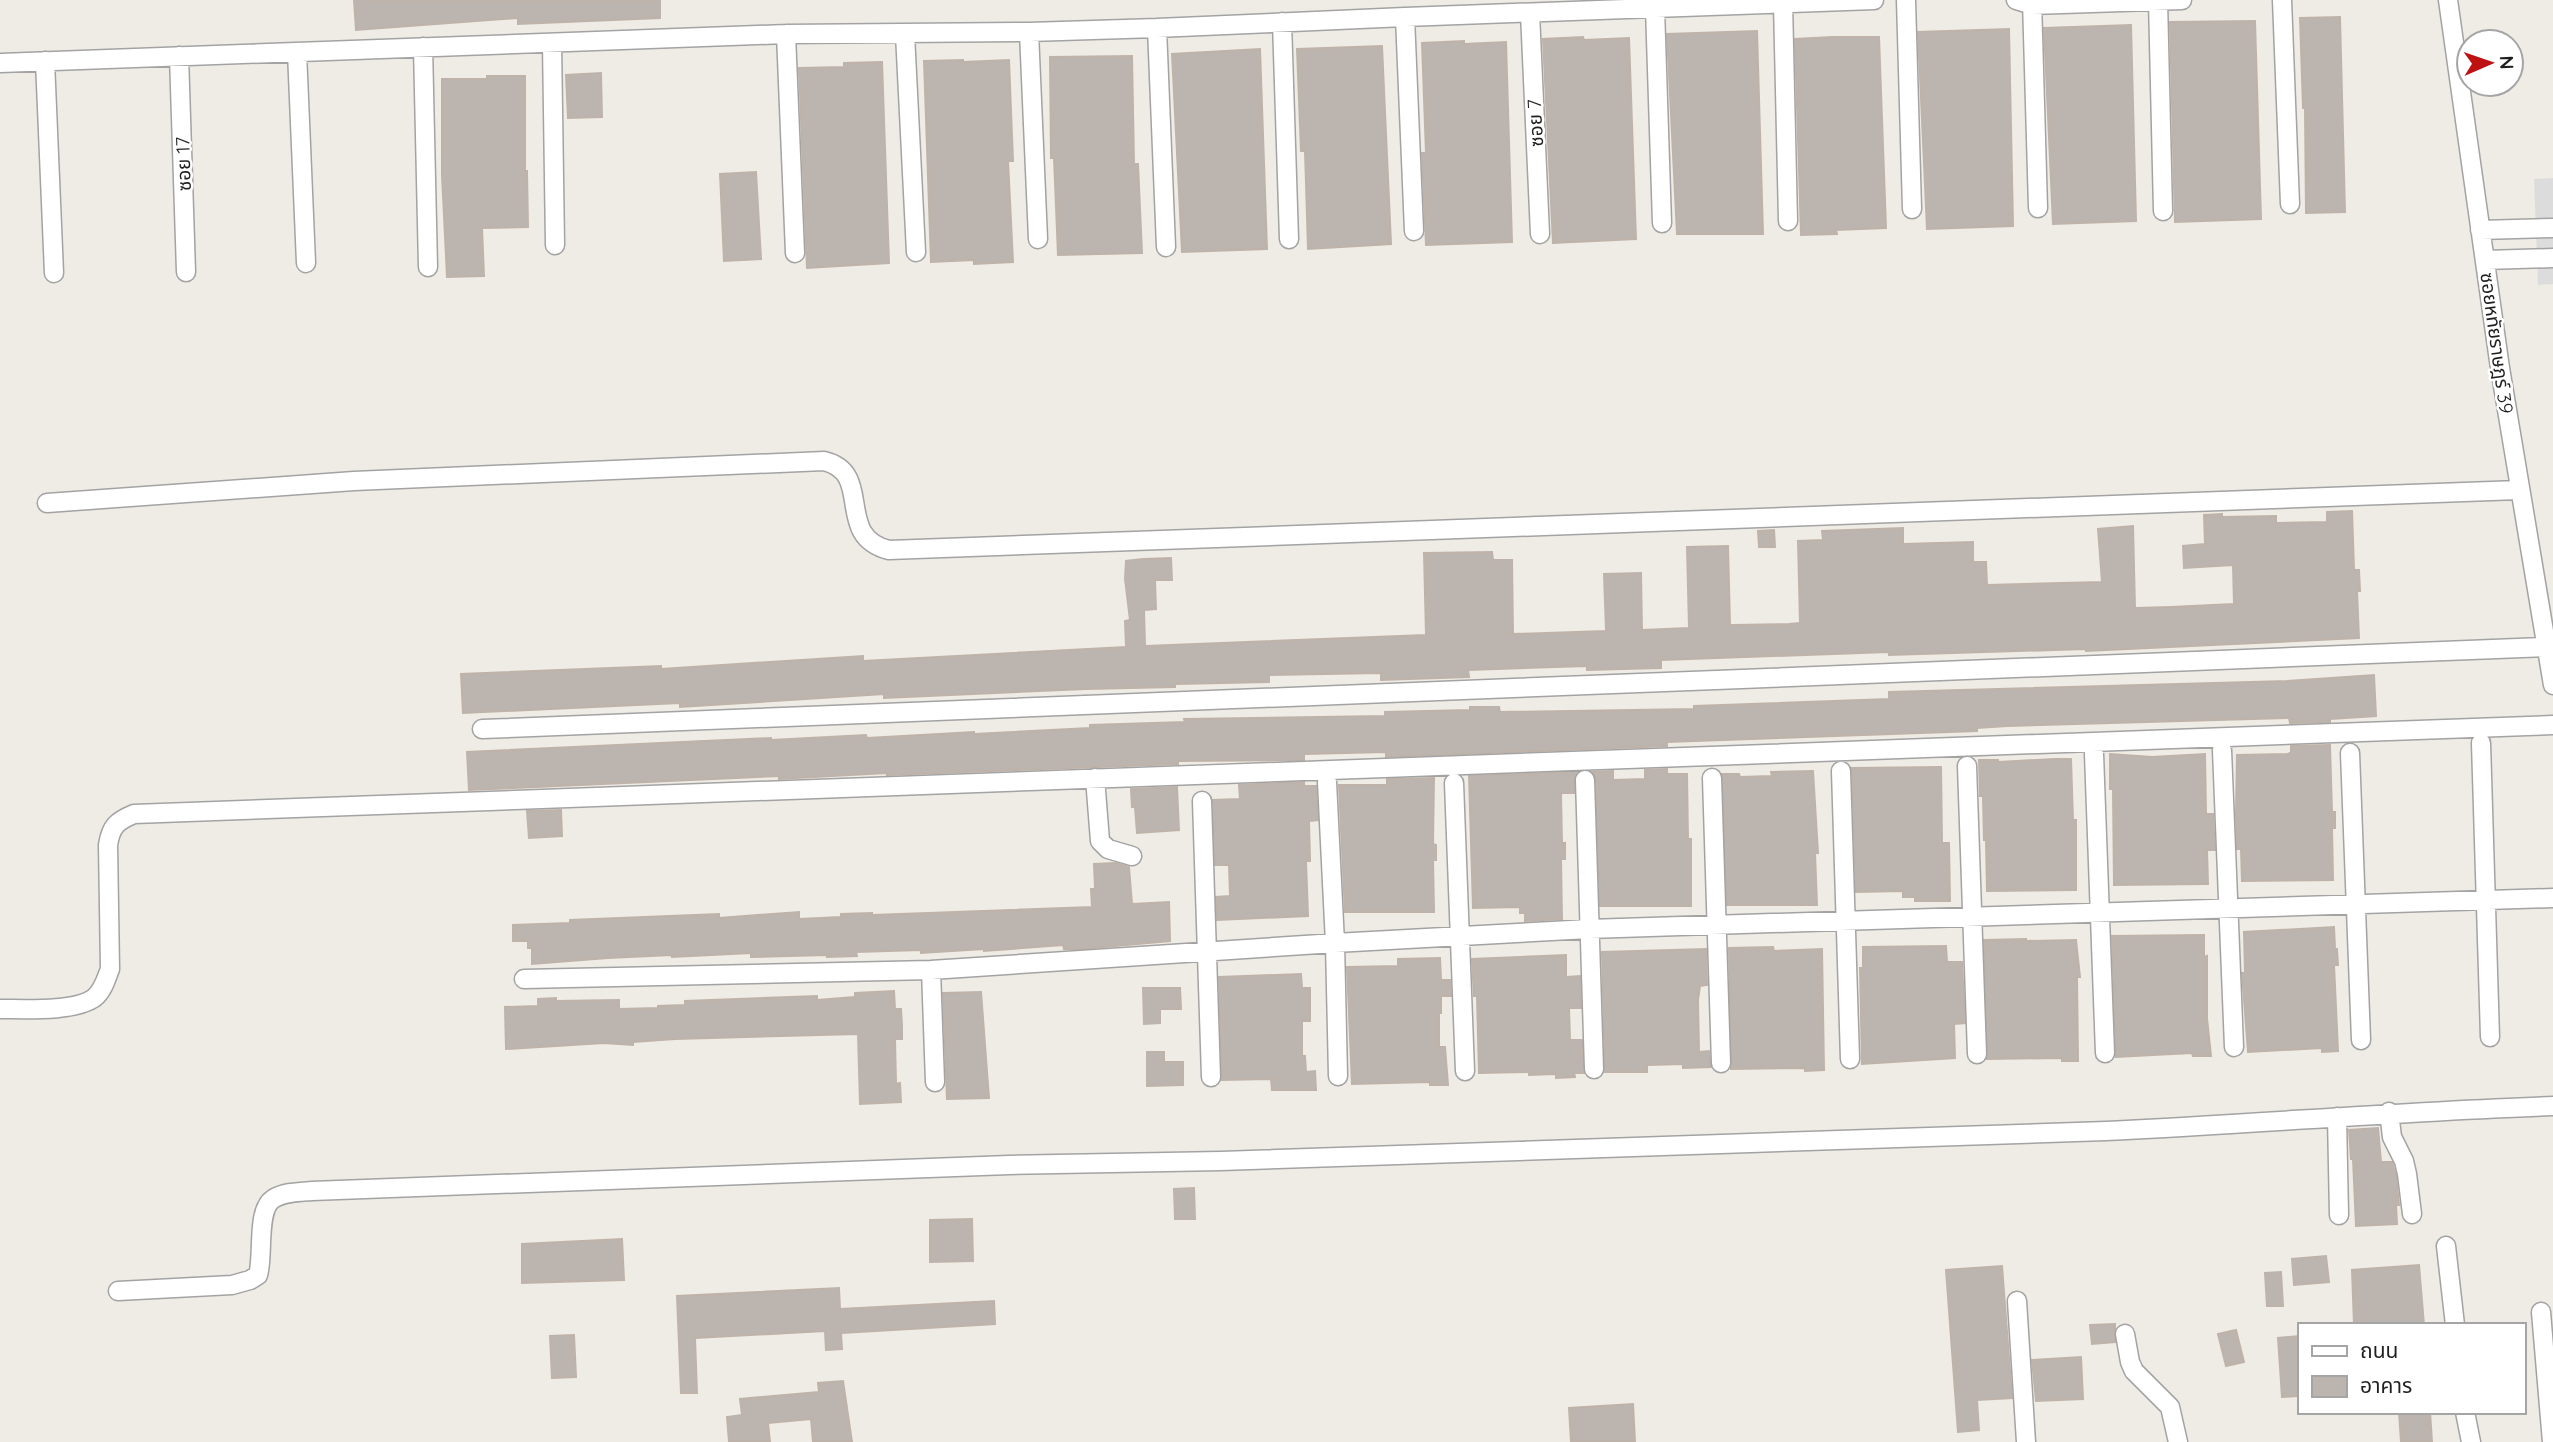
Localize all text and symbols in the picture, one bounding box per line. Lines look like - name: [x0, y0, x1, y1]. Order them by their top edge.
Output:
- north arrow: [2455, 28, 2525, 98]
- text: N: [2495, 55, 2519, 70]
- street label: ซอย 7: [1522, 98, 1548, 147]
- street label: ซอย 17: [170, 136, 196, 192]
- street label: ซอยหทัยราษฎร์ 39: [2475, 271, 2519, 415]
- legend: [2298, 1323, 2525, 1414]
- text: ถนน: [2360, 1337, 2398, 1363]
- text: อาคาร: [2360, 1372, 2412, 1398]

